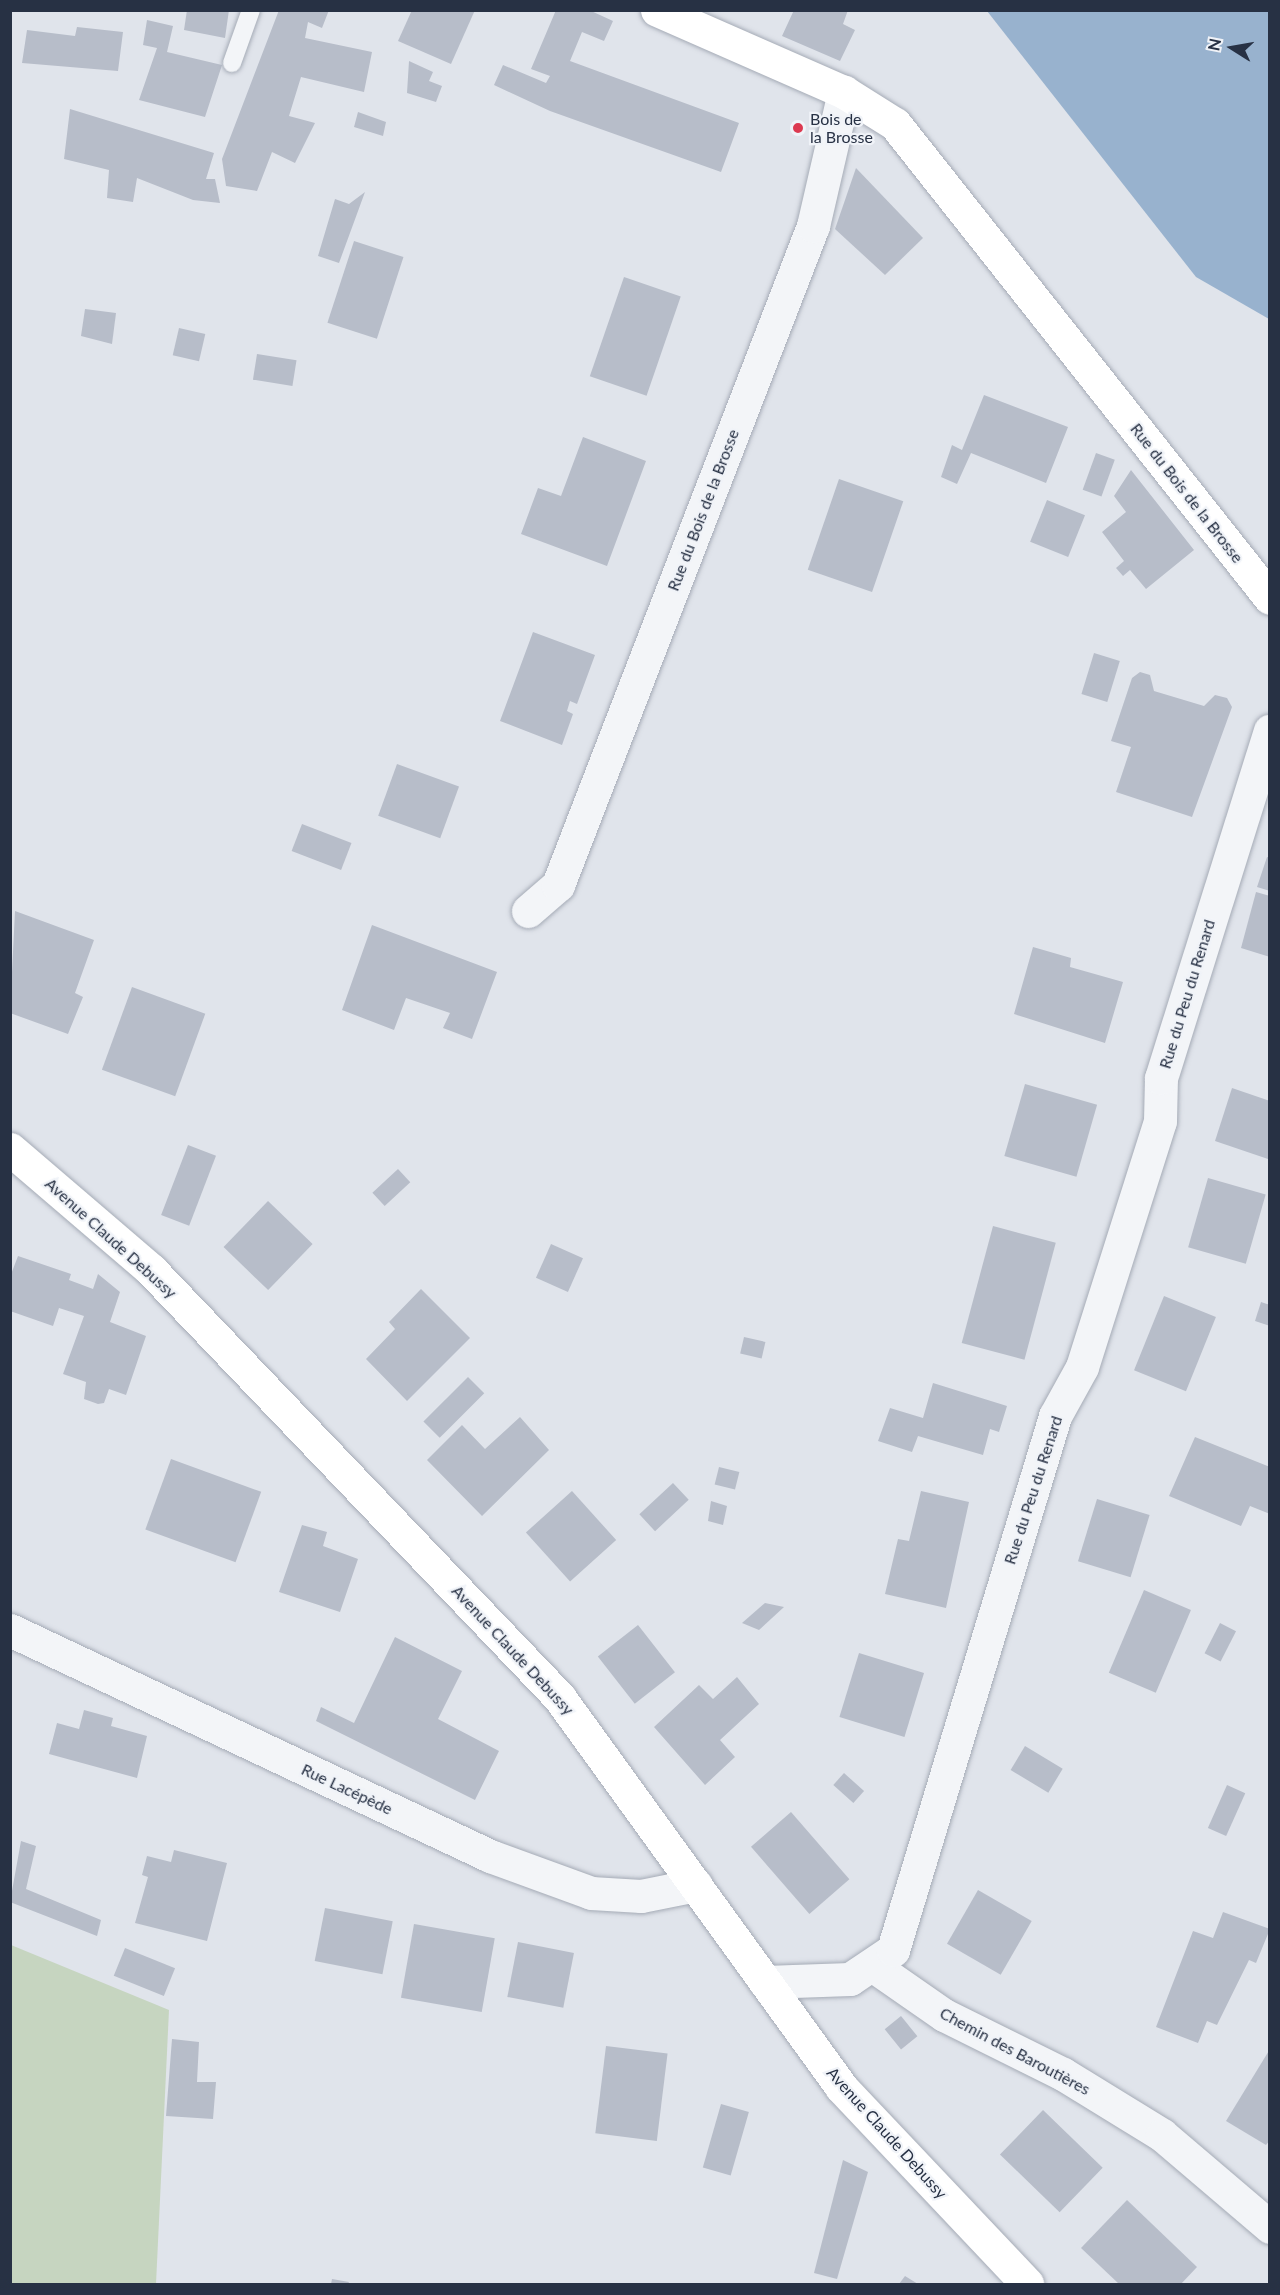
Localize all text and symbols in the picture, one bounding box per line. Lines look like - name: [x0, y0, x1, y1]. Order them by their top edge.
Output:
- north arrow: [1202, 18, 1262, 78]
- text: N: [1203, 37, 1224, 52]
- place label: Bois de la Brosse: [810, 109, 873, 147]
- marker: Bois de la Brosse: [791, 121, 805, 135]
- street label: Rue du Bois de la Brosse: [1127, 419, 1247, 567]
- street label: Rue du Bois de la Brosse: [663, 426, 743, 594]
- street label: Rue du Peu du Renard: [1155, 917, 1219, 1071]
- street label: Avenue Claude Debussy: [41, 1174, 181, 1302]
- street label: Rue du Peu du Renard: [1000, 1413, 1066, 1567]
- street label: Avenue Claude Debussy: [448, 1581, 578, 1719]
- street label: Rue Lacépède: [298, 1760, 396, 1818]
- street label: Chemin des Baroutières: [937, 2003, 1093, 2099]
- street label: Avenue Claude Debussy: [823, 2063, 951, 2203]

